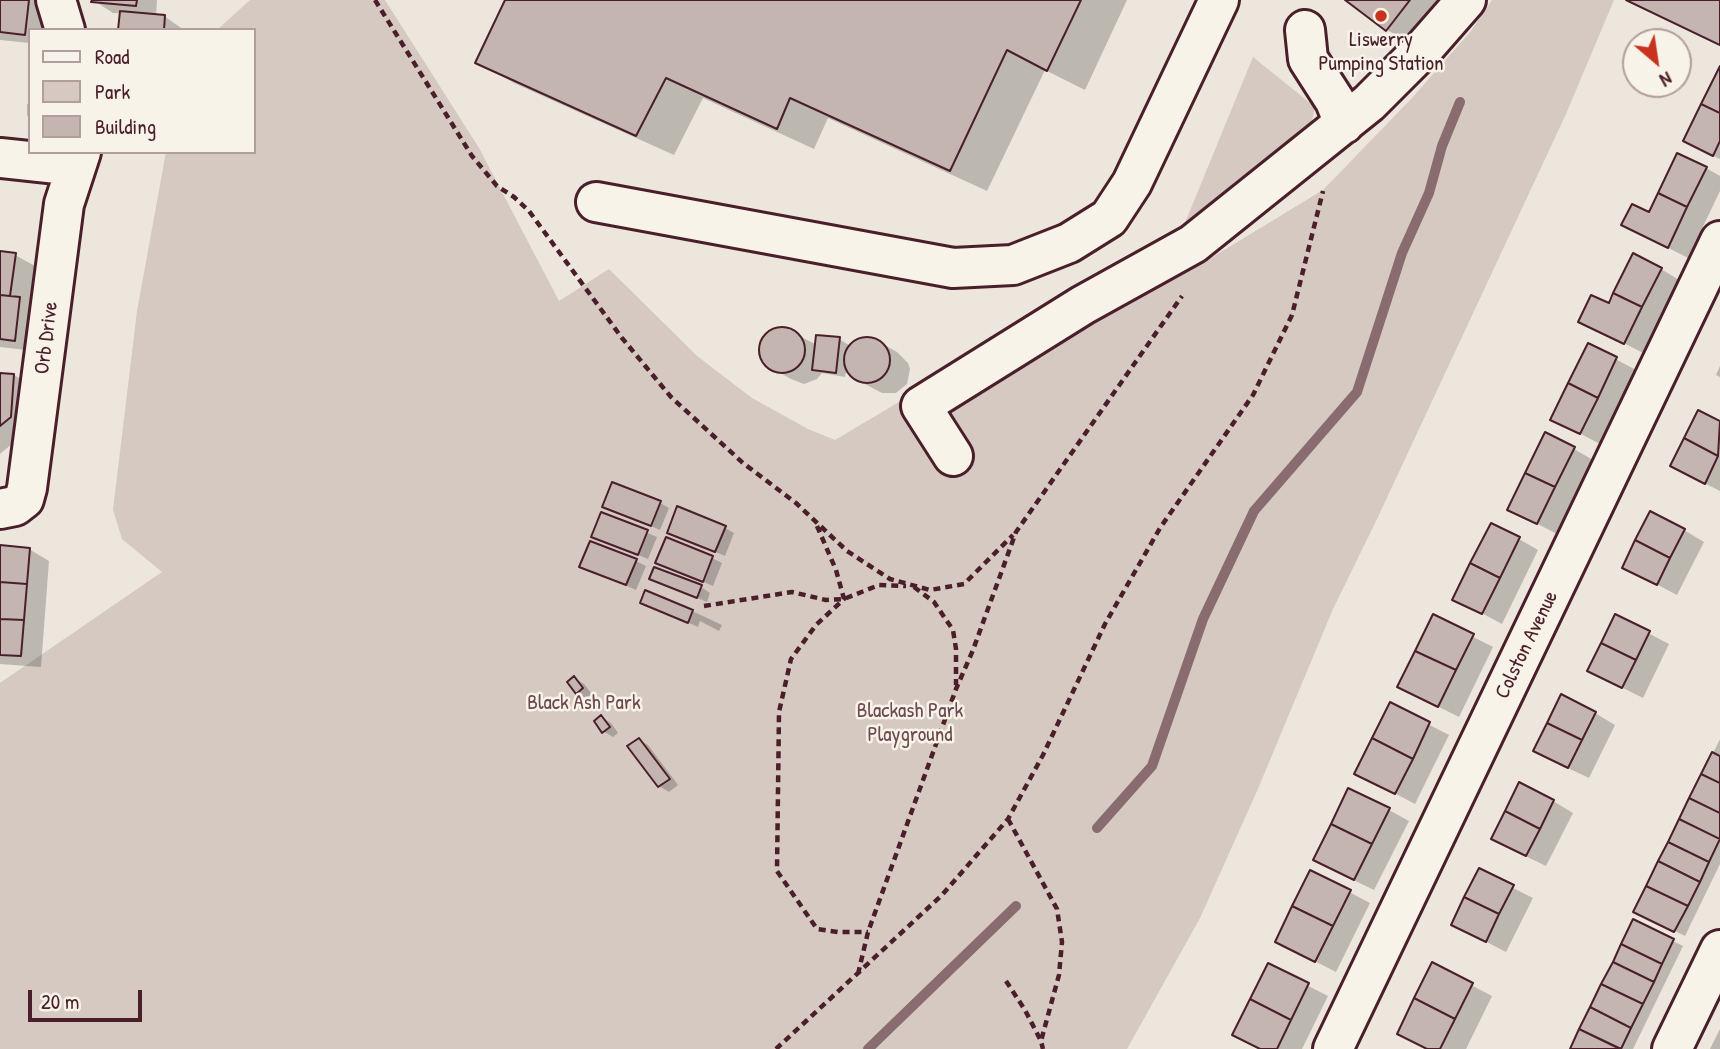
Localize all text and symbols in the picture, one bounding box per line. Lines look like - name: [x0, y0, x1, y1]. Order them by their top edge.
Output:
- marker: Liswerry Pumping Station: [1373, 8, 1389, 24]
- place label: Liswerry Pumping Station: [1318, 27, 1444, 77]
- legend: [28, 28, 256, 154]
- north arrow: [1622, 28, 1692, 98]
- text: Road: [95, 42, 129, 71]
- text: N: [1655, 66, 1677, 93]
- text: Park: [95, 77, 130, 106]
- text: Building: [95, 112, 156, 141]
- street label: Orb Drive: [30, 300, 64, 376]
- street label: Colston Avenue: [1490, 587, 1564, 703]
- park label: Black Ash Park: [527, 690, 641, 716]
- park label: Blackash Park Playground: [857, 698, 963, 748]
- scale bar: [32, 976, 145, 1020]
- text: 20 m: [41, 987, 79, 1016]

